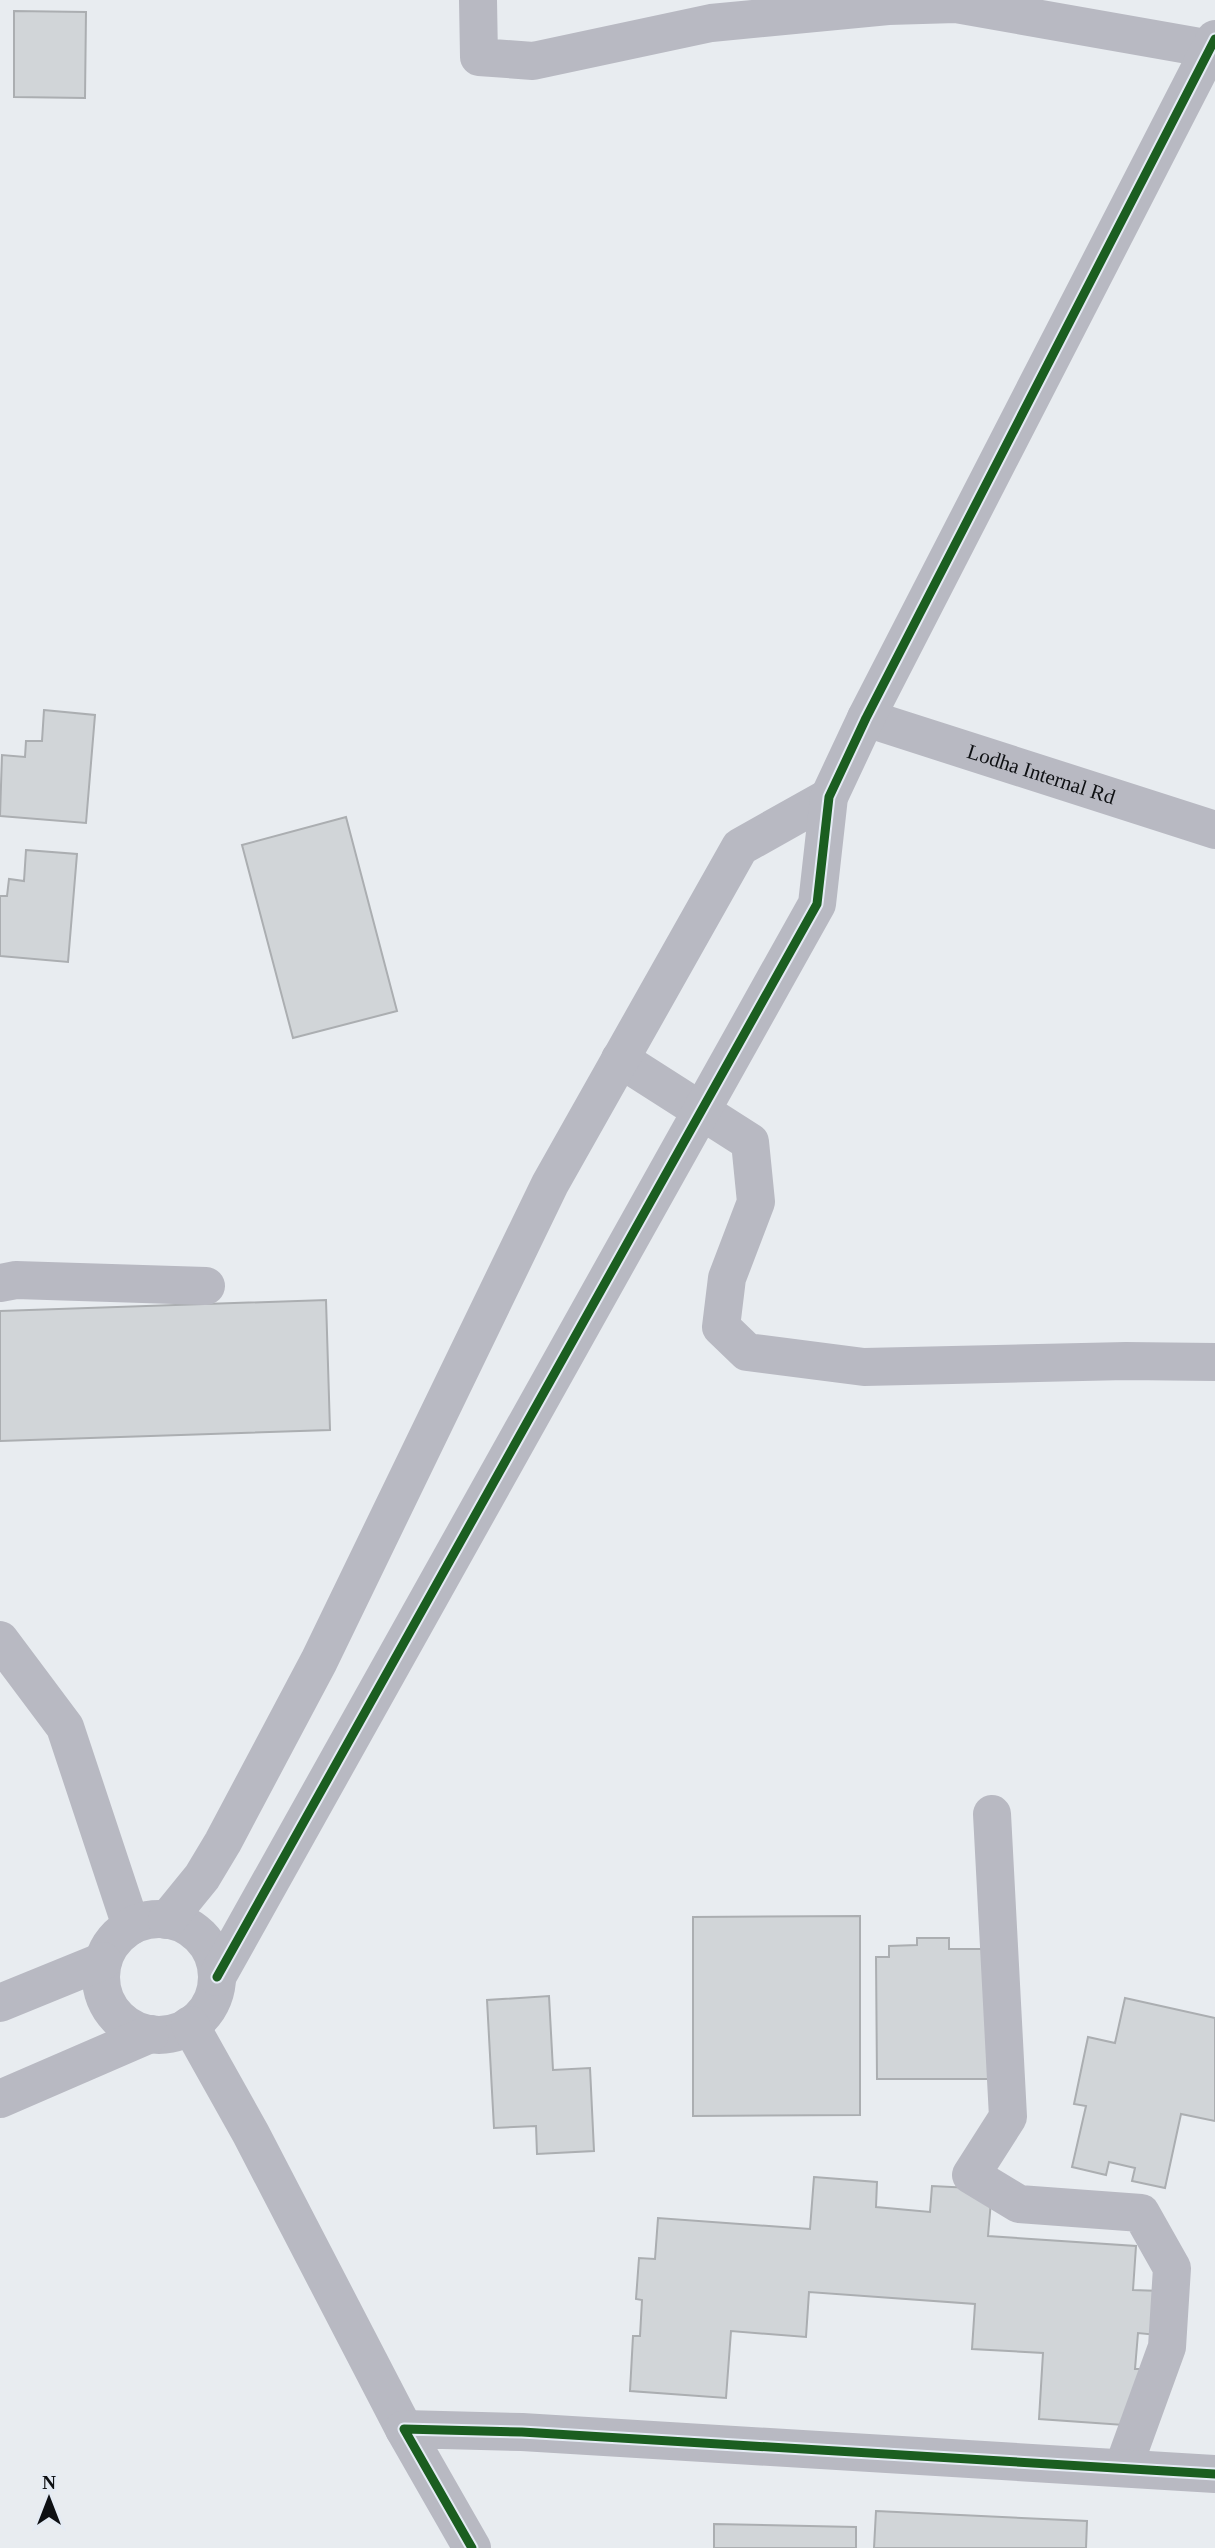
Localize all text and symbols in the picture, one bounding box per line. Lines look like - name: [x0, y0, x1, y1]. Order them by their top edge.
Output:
- street label: Lodha Internal Rd: [964, 739, 1119, 809]
- north arrow: [14, 2464, 84, 2534]
- text: N: [42, 2472, 56, 2493]

